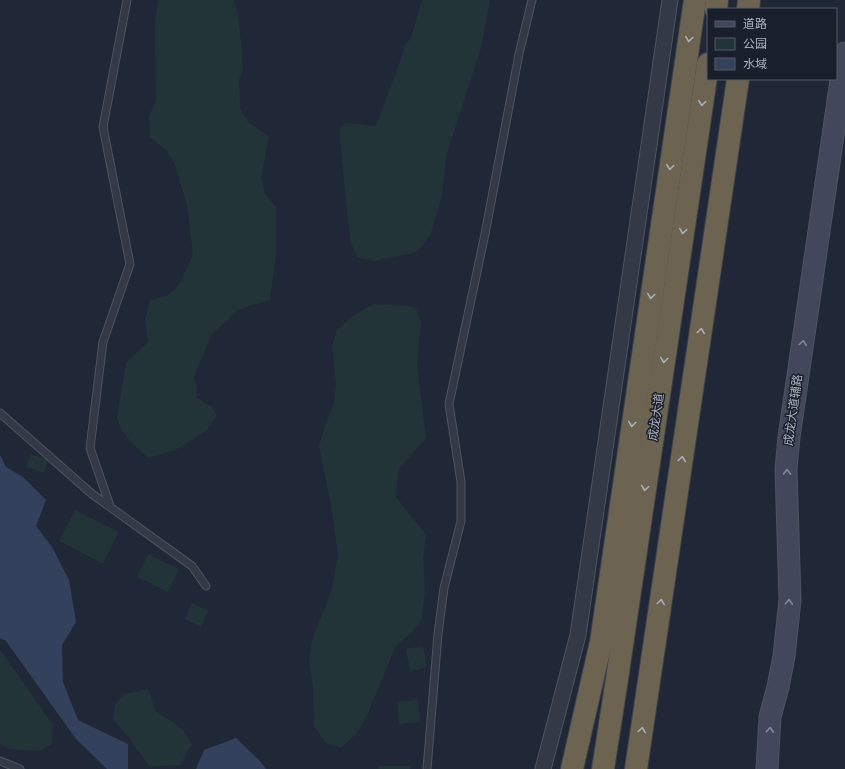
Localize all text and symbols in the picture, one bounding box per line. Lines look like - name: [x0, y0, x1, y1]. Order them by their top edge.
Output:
- legend: [707, 8, 837, 80]
- text: 道路: [743, 17, 767, 31]
- one-way arrow: [685, 36, 694, 42]
- text: 公园: [743, 37, 767, 51]
- text: 水域: [743, 57, 767, 71]
- one-way arrow: [698, 100, 707, 106]
- one-way arrow: [666, 164, 675, 170]
- one-way arrow: [679, 228, 688, 234]
- one-way arrow: [647, 293, 656, 299]
- one-way arrow: [696, 328, 705, 334]
- one-way arrow: [798, 340, 807, 346]
- one-way arrow: [660, 357, 669, 363]
- street label: 成龙大道辅路: [781, 373, 805, 447]
- street label: 成龙大道: [646, 392, 666, 442]
- one-way arrow: [628, 421, 637, 427]
- one-way arrow: [677, 456, 686, 462]
- one-way arrow: [783, 469, 791, 475]
- one-way arrow: [641, 485, 650, 492]
- one-way arrow: [656, 599, 665, 605]
- one-way arrow: [785, 599, 793, 605]
- one-way arrow: [637, 727, 646, 733]
- one-way arrow: [765, 727, 774, 733]

